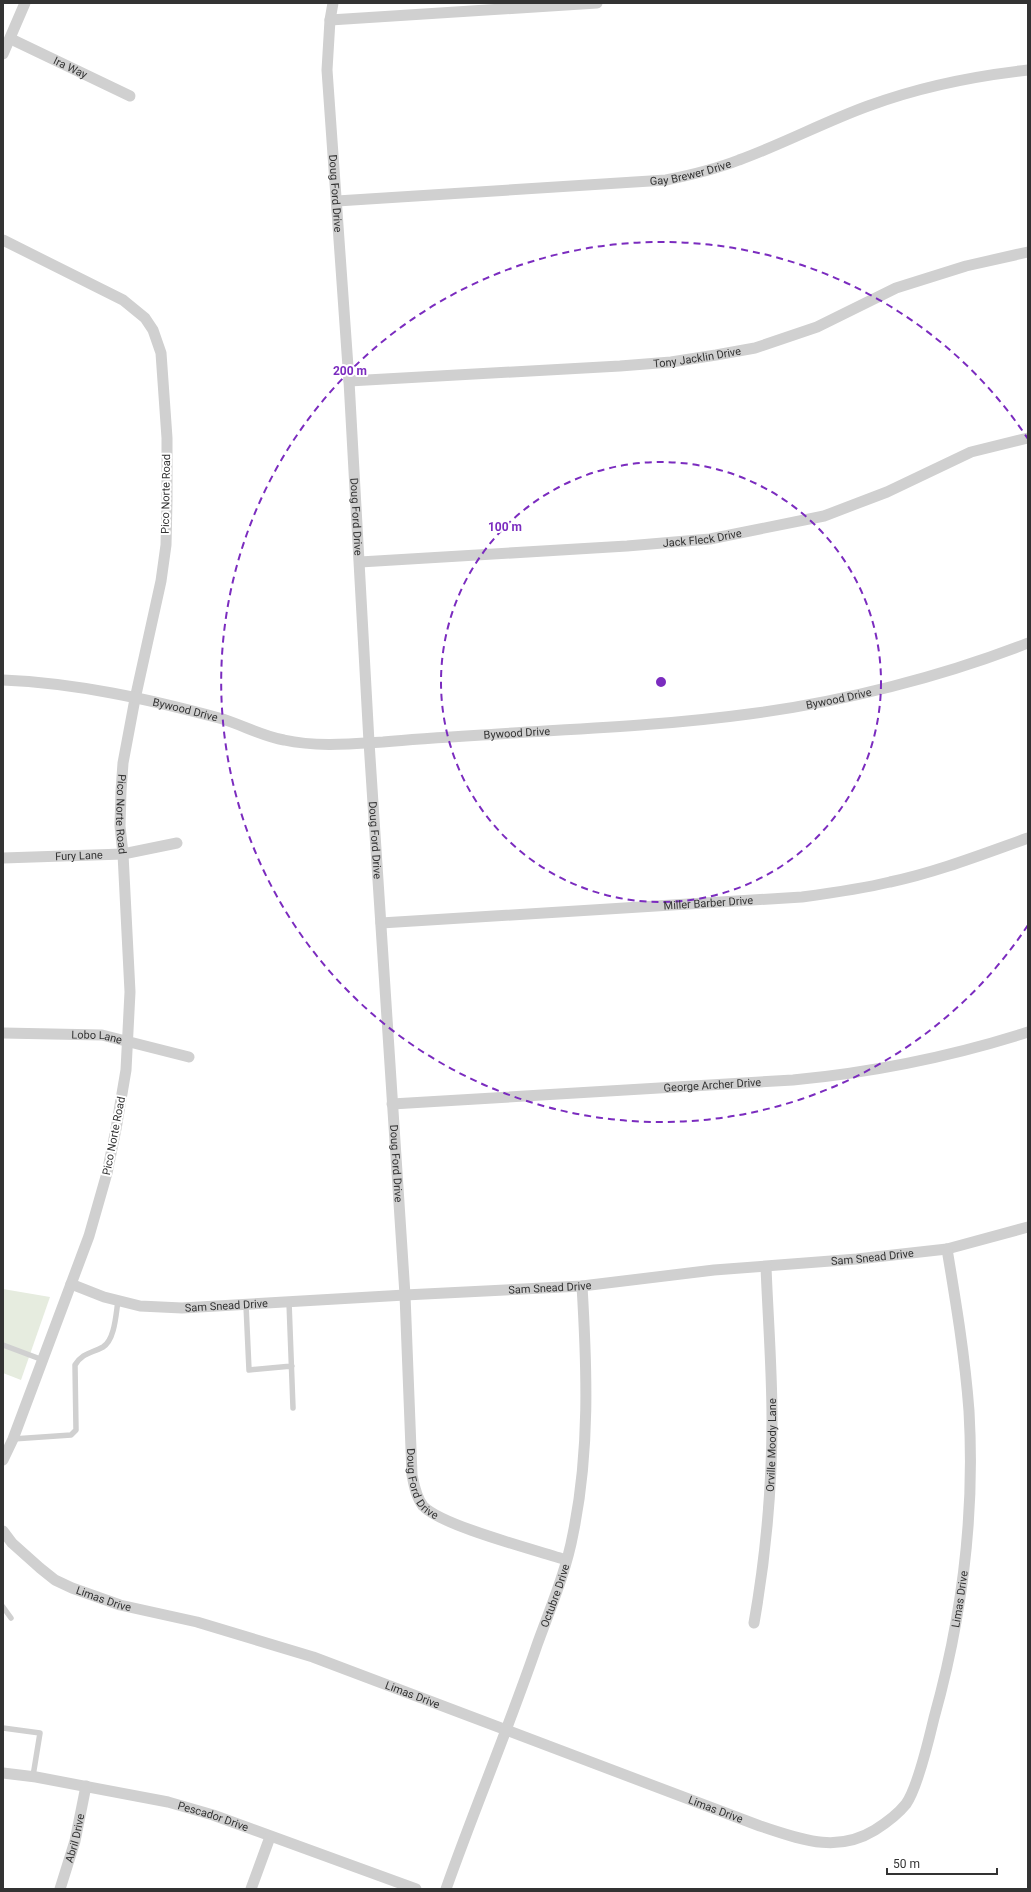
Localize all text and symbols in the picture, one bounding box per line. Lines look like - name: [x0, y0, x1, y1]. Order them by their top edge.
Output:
- street label: Ira Way: [52, 54, 90, 81]
- street label: Doug Ford Drive: [326, 154, 345, 233]
- street label: Gay Brewer Drive: [649, 157, 733, 188]
- street label: Tony Jacklin Drive: [653, 344, 742, 370]
- text: 200 m: [333, 364, 367, 378]
- street label: Pico Norte Road: [159, 454, 173, 534]
- street label: Doug Ford Drive: [348, 477, 365, 556]
- text: 100 m: [488, 520, 522, 534]
- street label: Jack Fleck Drive: [662, 526, 743, 549]
- centre of rings: [654, 675, 668, 689]
- street label: Bywood Drive: [805, 685, 873, 712]
- street label: Bywood Drive: [151, 695, 219, 724]
- street label: Bywood Drive: [483, 724, 551, 741]
- street label: Pico Norte Road: [113, 774, 129, 855]
- street label: Doug Ford Drive: [366, 801, 384, 880]
- street label: Fury Lane: [55, 848, 103, 863]
- street label: Miller Barber Drive: [663, 894, 754, 912]
- street label: Lobo Lane: [71, 1028, 124, 1046]
- street label: George Archer Drive: [663, 1075, 762, 1094]
- street label: Pico Norte Road: [100, 1096, 128, 1176]
- street label: Doug Ford Drive: [387, 1124, 405, 1203]
- street label: Sam Snead Drive: [830, 1246, 914, 1267]
- street label: Sam Snead Drive: [508, 1278, 592, 1296]
- street label: Sam Snead Drive: [184, 1297, 268, 1314]
- street label: Orville Moody Lane: [763, 1398, 779, 1492]
- street label: Doug Ford Drive: [404, 1448, 441, 1522]
- street label: Octubre Drive: [538, 1562, 572, 1629]
- street label: Limas Drive: [949, 1570, 970, 1629]
- street label: Limas Drive: [74, 1583, 133, 1614]
- street label: Limas Drive: [383, 1678, 442, 1711]
- street label: Limas Drive: [687, 1793, 745, 1826]
- street label: Pescador Drive: [176, 1799, 251, 1834]
- street label: Abril Drive: [62, 1812, 87, 1864]
- scale bar: [887, 1850, 997, 1876]
- text: 50 m: [893, 1857, 920, 1871]

